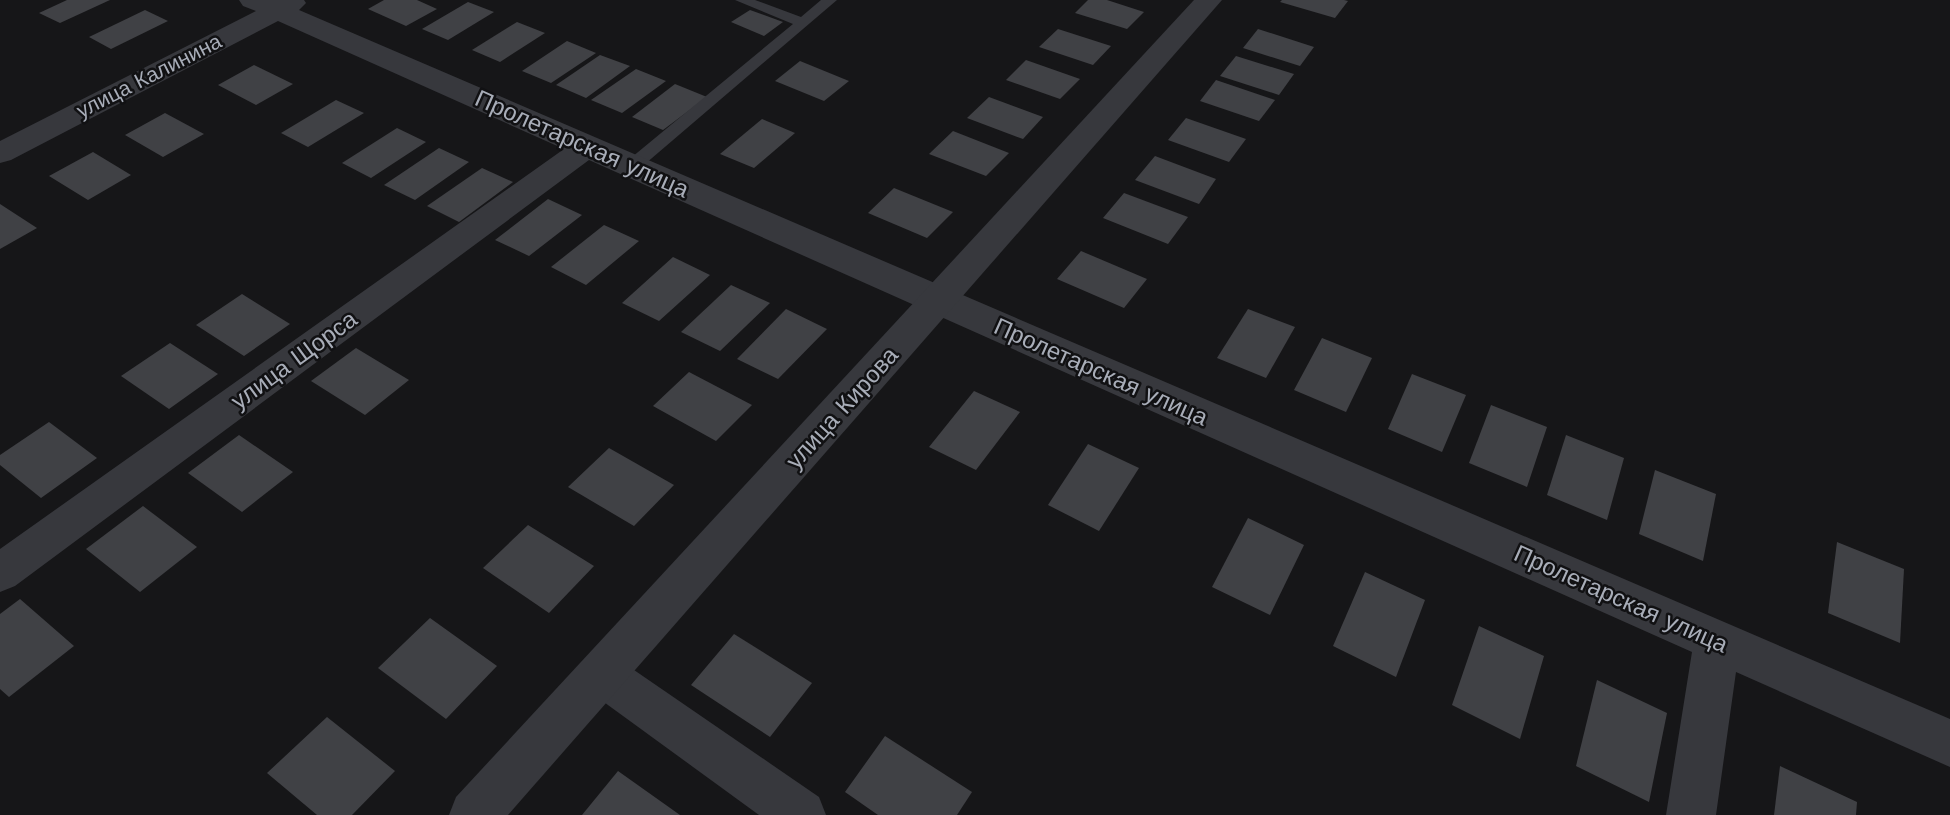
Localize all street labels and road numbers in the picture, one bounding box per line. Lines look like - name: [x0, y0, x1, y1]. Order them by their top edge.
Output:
- street label: улица Калинина: [72, 28, 226, 123]
- street label: Пролетарская улица: [471, 84, 694, 204]
- street label: улица Щорса: [226, 305, 363, 415]
- street label: Пролетарская улица: [990, 312, 1213, 432]
- street label: улица Кирова: [780, 341, 904, 475]
- street label: Пролетарская улица: [1510, 539, 1733, 659]

